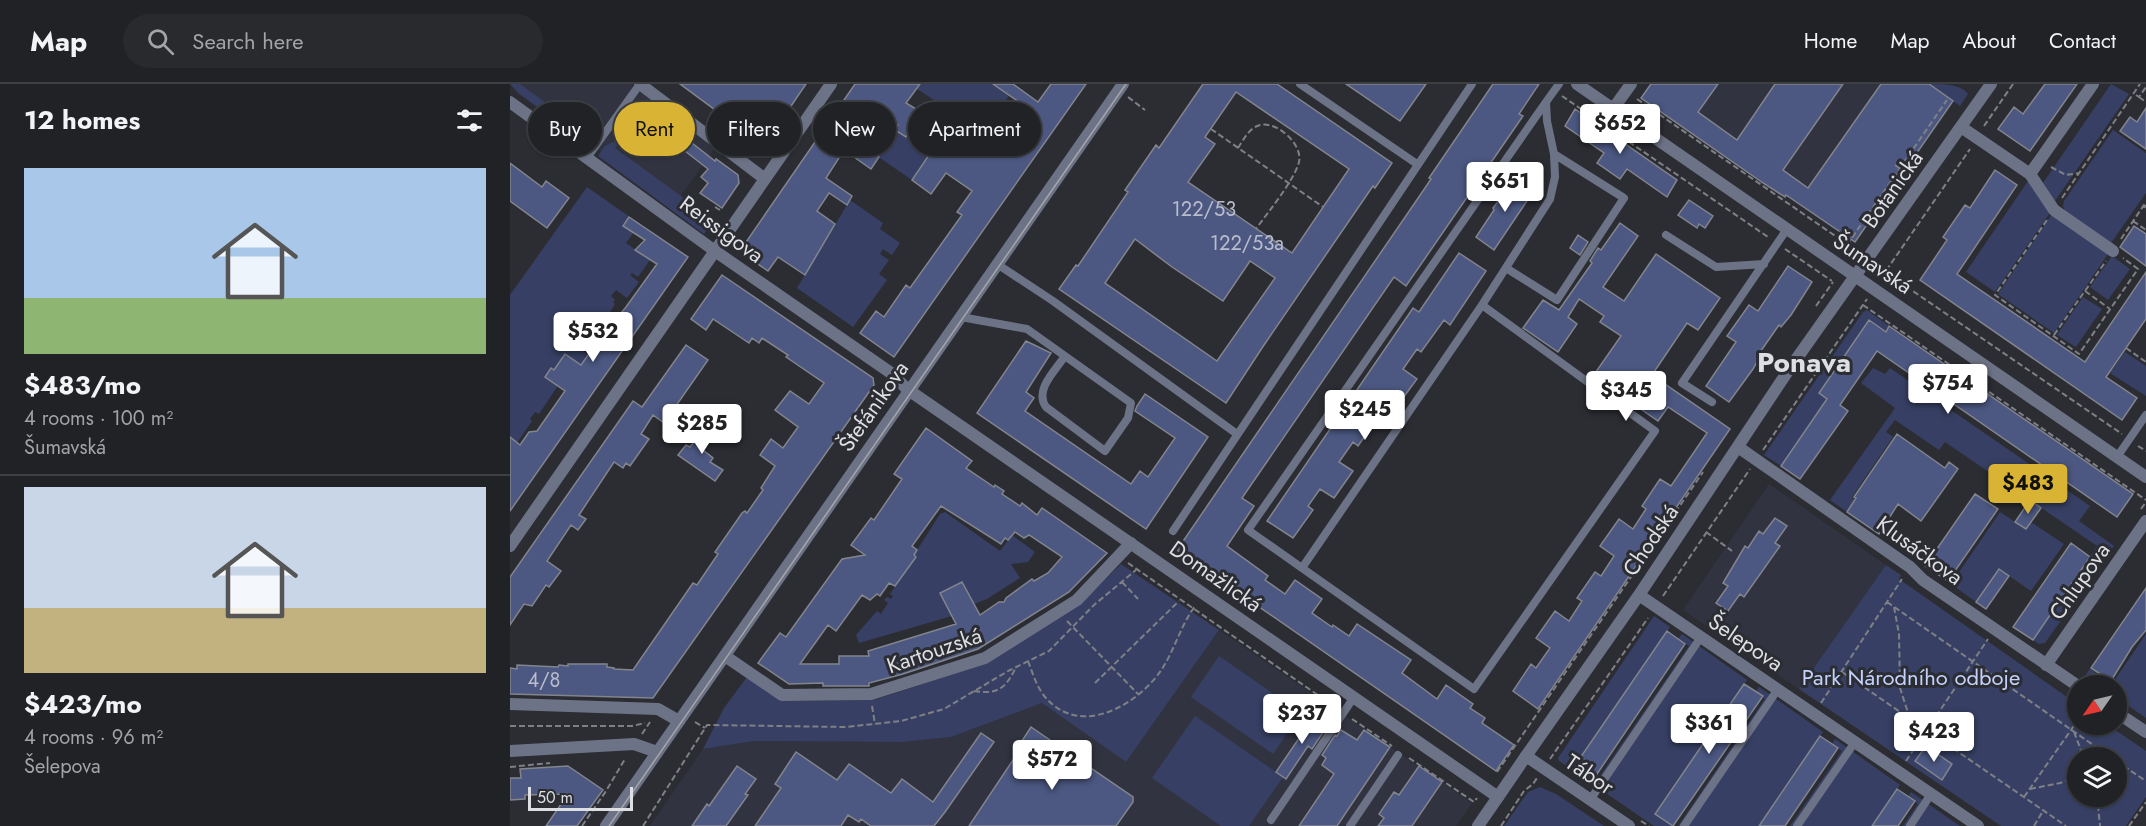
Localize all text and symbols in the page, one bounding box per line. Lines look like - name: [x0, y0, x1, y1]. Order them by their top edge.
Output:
- search box: [123, 14, 543, 68]
- text: Map: [30, 21, 87, 62]
- icon: search: [144, 25, 177, 58]
- text: Search here: [192, 25, 304, 57]
- text: Home: [1804, 26, 1857, 56]
- text: Map: [1890, 26, 1930, 56]
- text: About: [1963, 26, 2016, 56]
- text: Contact: [2049, 26, 2116, 56]
- text: 12 homes: [24, 101, 140, 139]
- chip: Buy: [528, 102, 602, 156]
- chip: Rent: [614, 102, 695, 156]
- chip: Filters: [707, 102, 801, 156]
- chip: New: [813, 102, 896, 156]
- chip: Apartment: [908, 102, 1041, 156]
- icon: filters: [453, 104, 486, 137]
- pin: $652: [1584, 104, 1656, 155]
- text: $652: [1594, 109, 1646, 138]
- street label: Botanická: [1854, 144, 1930, 234]
- pin: $651: [1469, 162, 1541, 213]
- text: $651: [1481, 167, 1529, 196]
- street label: Reissigova: [673, 187, 771, 271]
- house number: 122/53: [1172, 195, 1236, 224]
- icon: home: [201, 207, 309, 315]
- street label: Šumavská: [1827, 225, 1919, 301]
- house number: 122/53a: [1210, 229, 1284, 258]
- pin: $532: [557, 312, 629, 363]
- text: $532: [568, 317, 618, 346]
- district label: Ponava: [1757, 342, 1851, 383]
- street label: Štefánikova: [830, 354, 916, 458]
- pin: $754: [1912, 364, 1984, 415]
- text: $483/mo: [24, 366, 141, 404]
- text: $754: [1922, 369, 1974, 398]
- pin: $345: [1590, 371, 1662, 422]
- text: $345: [1600, 376, 1652, 405]
- pin: $245: [1329, 390, 1401, 441]
- text: $245: [1339, 395, 1391, 424]
- text: 4 rooms · 100 m²: [24, 404, 173, 433]
- pin: $285: [666, 404, 738, 455]
- text: $285: [677, 409, 728, 438]
- text: Šumavská: [24, 433, 106, 462]
- pin: $483: [1992, 464, 2064, 515]
- text: $483: [2002, 469, 2054, 498]
- street label: Chodská: [1614, 498, 1686, 582]
- street label: Klusáčkova: [1870, 508, 1970, 592]
- icon: home: [201, 526, 309, 634]
- street label: Domažlická: [1163, 532, 1269, 620]
- street label: Chlupova: [2041, 536, 2117, 626]
- street label: Šelepova: [1702, 605, 1790, 679]
- street label: Kartouzská: [882, 619, 986, 681]
- park label: Park Národního odboje: [1802, 661, 2020, 693]
- house number: 4/8: [528, 666, 560, 695]
- north arrow: [2067, 675, 2127, 735]
- map controls: [2067, 675, 2127, 807]
- text: $423/mo: [24, 685, 142, 723]
- pin: $237: [1266, 694, 1338, 745]
- text: $237: [1277, 699, 1327, 728]
- pin: $361: [1673, 704, 1745, 755]
- text: $361: [1685, 709, 1733, 738]
- pin: $423: [1898, 712, 1970, 763]
- text: $423: [1908, 717, 1960, 746]
- text: 4 rooms · 96 m²: [24, 723, 163, 752]
- pin: $572: [1016, 740, 1088, 791]
- text: $572: [1027, 745, 1077, 774]
- street label: Tábor: [1559, 746, 1621, 802]
- button: layers: [2067, 747, 2127, 807]
- text: Šelepova: [24, 752, 101, 781]
- scale bar: [528, 784, 633, 812]
- text: 50 m: [537, 786, 573, 809]

